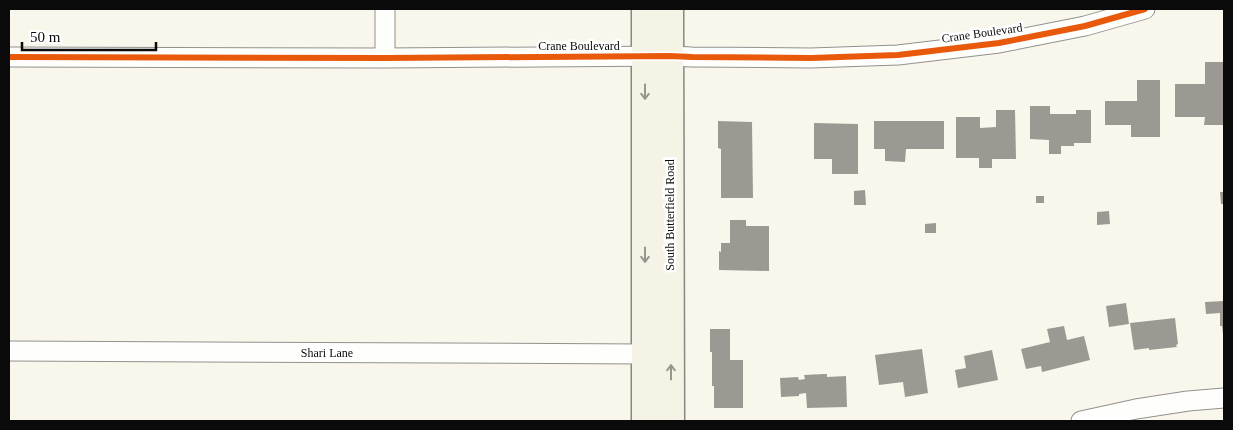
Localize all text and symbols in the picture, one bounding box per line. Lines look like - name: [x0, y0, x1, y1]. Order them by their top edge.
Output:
- scale bar: [22, 20, 156, 52]
- street label: Crane Boulevard: [941, 20, 1023, 46]
- text: 50 m: [30, 29, 61, 45]
- street label: Crane Boulevard: [538, 39, 620, 53]
- one-way arrow: [640, 84, 650, 100]
- street label: South Butterfield Road: [663, 159, 677, 271]
- one-way arrow: [640, 246, 650, 263]
- street label: Shari Lane: [301, 346, 353, 360]
- one-way arrow: [666, 365, 676, 381]

